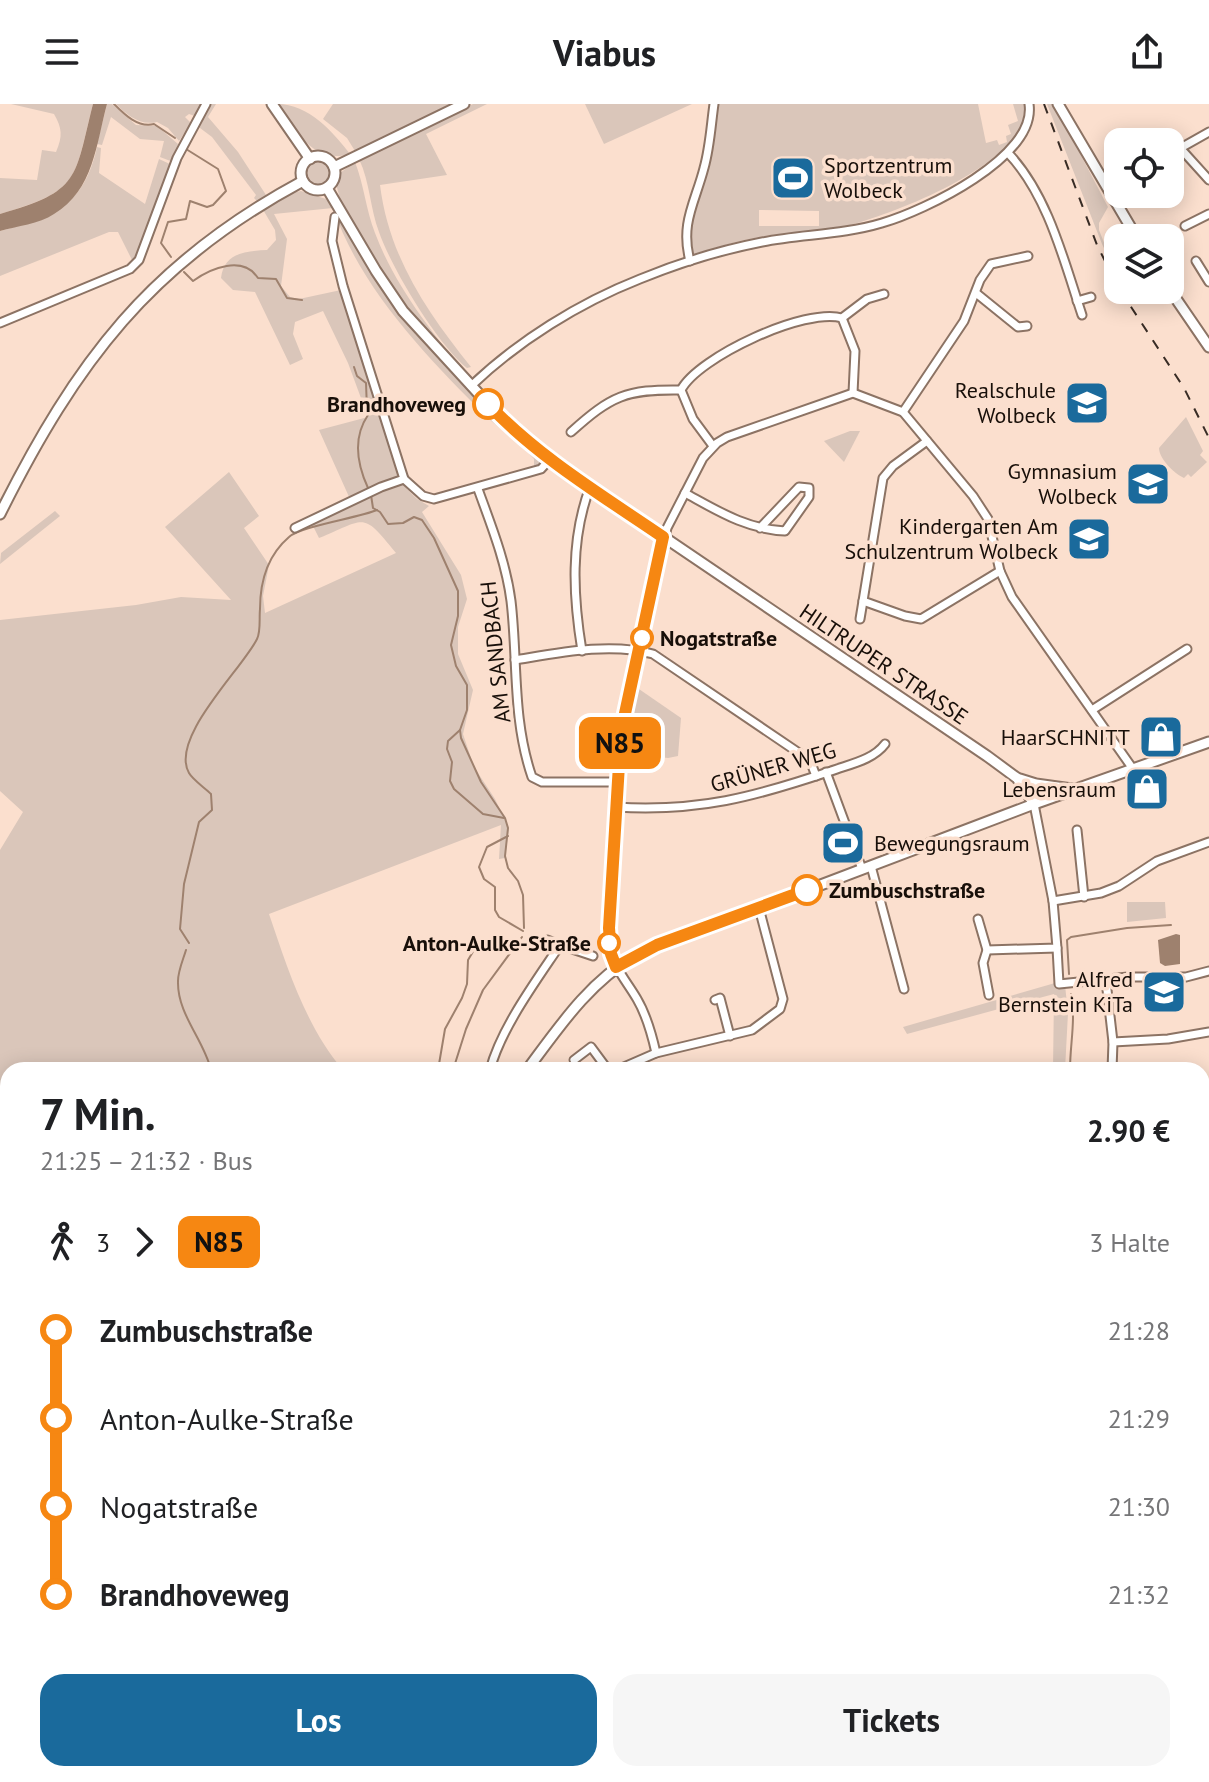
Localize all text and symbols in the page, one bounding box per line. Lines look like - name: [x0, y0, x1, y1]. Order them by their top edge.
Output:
- text: Viabus: [553, 29, 656, 76]
- icon: menu: [40, 30, 84, 74]
- icon: share: [1125, 30, 1169, 74]
- map controls: [1104, 128, 1184, 304]
- button: locate: [1104, 128, 1184, 208]
- place label: Sportzentrum Wolbeck: [824, 151, 952, 204]
- sports icon: Sportzentrum Wolbeck: [769, 154, 817, 202]
- button: layers: [1104, 224, 1184, 304]
- place label: Realschule Wolbeck: [955, 376, 1056, 429]
- school or university icon: Realschule Wolbeck: [1063, 379, 1111, 427]
- marker: Brandhoveweg: [473, 389, 503, 419]
- place label: Brandhoveweg: [327, 390, 466, 418]
- place label: Gymnasium Wolbeck: [1008, 457, 1117, 510]
- school or university icon: Gymnasium Wolbeck: [1124, 460, 1172, 508]
- place label: Kindergarten Am Schulzentrum Wolbeck: [844, 512, 1058, 565]
- school or university icon: Kindergarten Am Schulzentrum Wolbeck: [1065, 515, 1113, 563]
- street label: AM SANDBACH: [474, 580, 516, 724]
- street label: HILTRUPER STRASSE: [795, 597, 973, 731]
- place label: Nogatstraße: [660, 624, 777, 652]
- marker: Nogatstraße: [631, 627, 653, 649]
- shop icon: HaarSCHNITT: [1137, 713, 1185, 761]
- line badge: N85: [574, 717, 666, 769]
- place label: HaarSCHNITT: [1001, 723, 1130, 751]
- text: N85: [595, 724, 645, 761]
- street label: GRÜNER WEG: [707, 736, 839, 798]
- shop icon: Lebensraum: [1123, 765, 1171, 813]
- place label: Lebensraum: [1002, 775, 1116, 803]
- sports icon: Bewegungsraum: [819, 819, 867, 867]
- place label: Bewegungsraum: [874, 829, 1030, 857]
- marker: Zumbuschstraße: [792, 875, 822, 905]
- place label: Zumbuschstraße: [829, 876, 985, 904]
- place label: Anton-Aulke-Straße: [403, 929, 591, 957]
- marker: Anton-Aulke-Straße: [598, 932, 620, 954]
- place label: Alfred Bernstein KiTa: [998, 965, 1133, 1018]
- school or university icon: Alfred Bernstein KiTa: [1140, 968, 1188, 1016]
- text: 7 Min.: [40, 1085, 156, 1142]
- text: 2.90 €: [1087, 1111, 1170, 1150]
- text: 21:25 – 21:32 · Bus: [40, 1144, 253, 1177]
- icon: walk: [40, 1220, 84, 1264]
- icon: forward: [122, 1220, 166, 1264]
- text: N85: [194, 1223, 244, 1260]
- text: 3: [96, 1226, 110, 1259]
- text: 3 Halte: [1089, 1226, 1170, 1259]
- text: Zumbuschstraße: [100, 1311, 313, 1350]
- text: 21:28: [1108, 1314, 1170, 1347]
- text: Anton-Aulke-Straße: [100, 1399, 354, 1438]
- text: 21:29: [1108, 1402, 1170, 1435]
- text: Nogatstraße: [100, 1487, 258, 1526]
- text: 21:30: [1108, 1490, 1170, 1523]
- text: Brandhoveweg: [100, 1575, 289, 1614]
- text: 21:32: [1108, 1578, 1170, 1611]
- button: Los: [40, 1674, 597, 1766]
- button: Tickets: [613, 1674, 1170, 1766]

